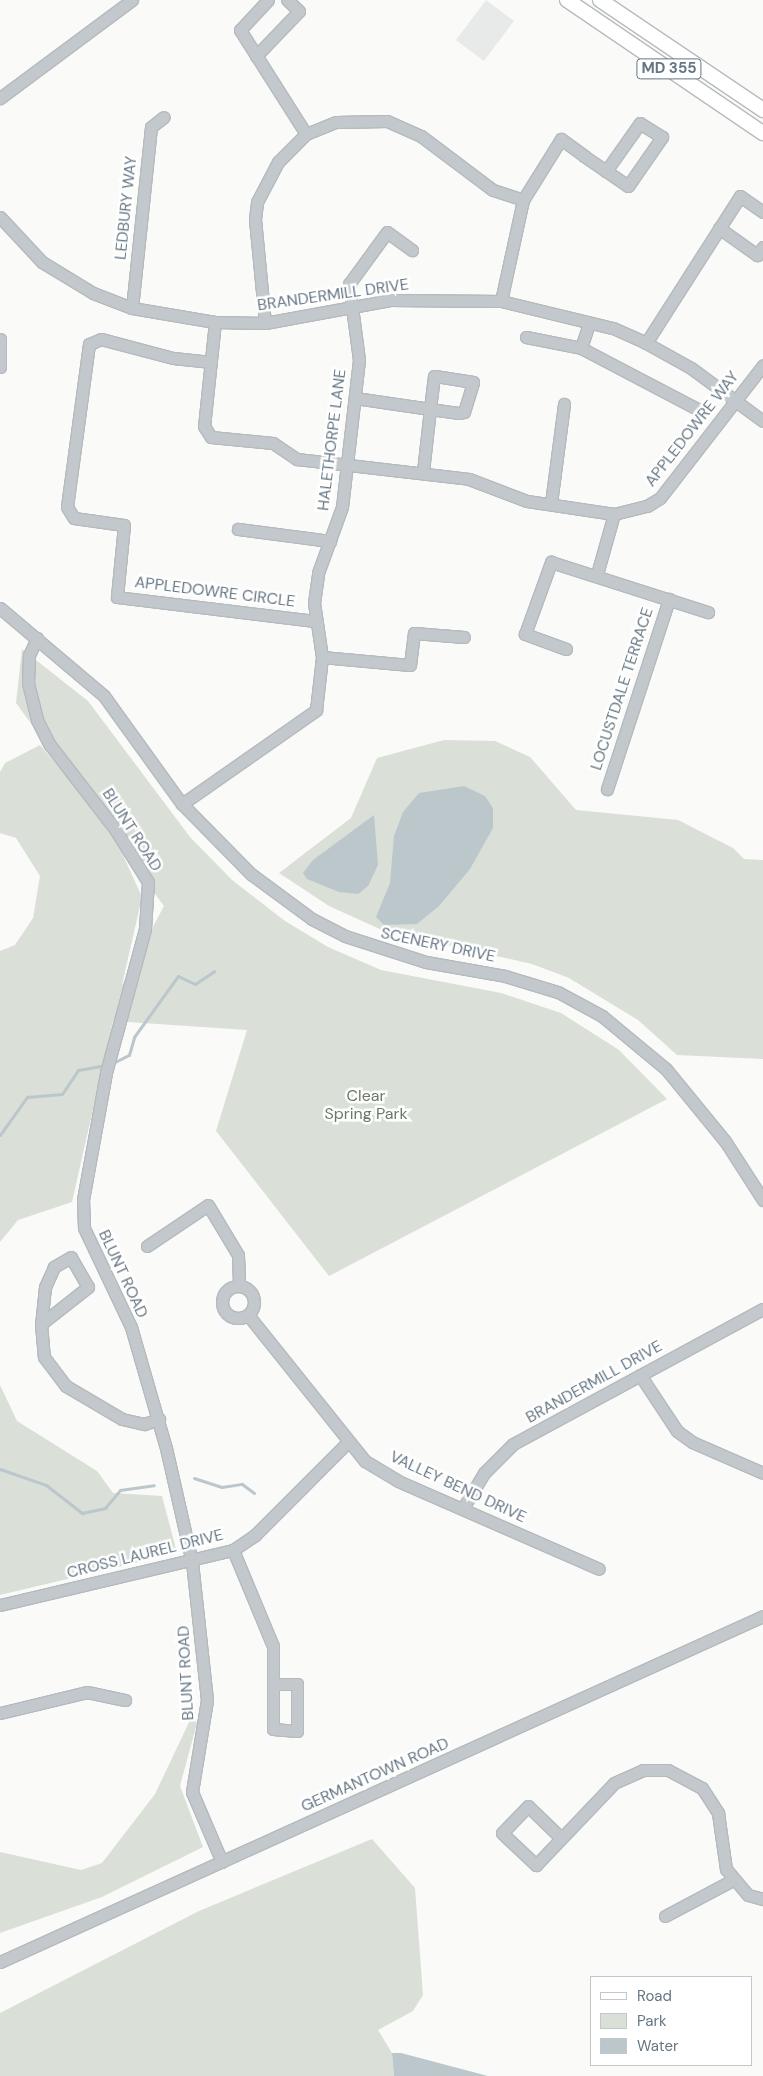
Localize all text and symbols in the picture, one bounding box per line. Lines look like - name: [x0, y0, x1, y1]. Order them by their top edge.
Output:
- road number: MD 355: [635, 56, 703, 82]
- street label: LEDBURY WAY: [111, 155, 141, 261]
- street label: BRANDERMILL DRIVE: [256, 275, 410, 315]
- street label: HALETHORPE LANE: [314, 368, 350, 512]
- street label: APPLEDOWRE WAY: [641, 368, 743, 490]
- street label: APPLEDOWRE CIRCLE: [134, 573, 296, 611]
- street label: LOCUSTDALE TERRACE: [587, 605, 657, 773]
- street label: BLUNT ROAD: [98, 785, 166, 875]
- street label: SCENERY DRIVE: [379, 924, 497, 966]
- park label: Clear Spring Park: [324, 1086, 408, 1124]
- street label: BLUNT ROAD: [94, 1227, 152, 1321]
- street label: BRANDERMILL DRIVE: [523, 1337, 665, 1427]
- street label: VALLEY BEND DRIVE: [387, 1447, 529, 1527]
- street label: CROSS LAUREL DRIVE: [65, 1525, 225, 1583]
- street label: BLUNT ROAD: [174, 1625, 198, 1721]
- street label: GERMANTOWN ROAD: [298, 1734, 452, 1816]
- legend: [590, 1976, 753, 2066]
- text: Road: [637, 1986, 672, 2006]
- text: Park: [637, 2011, 667, 2031]
- text: Water: [637, 2036, 678, 2056]

